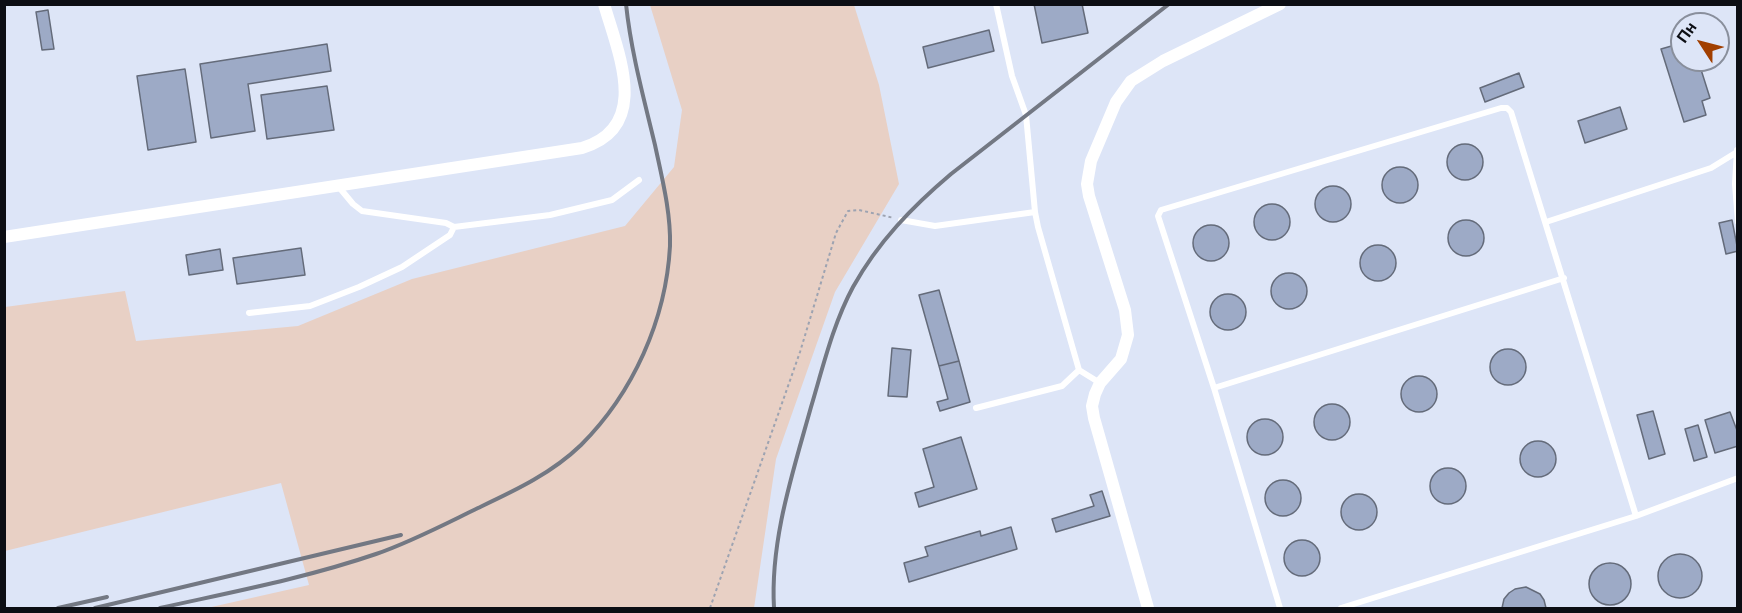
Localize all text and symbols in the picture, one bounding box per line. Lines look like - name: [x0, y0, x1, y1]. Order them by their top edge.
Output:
- north arrow: [1670, 12, 1730, 72]
- text: Пн: [1674, 19, 1700, 46]

